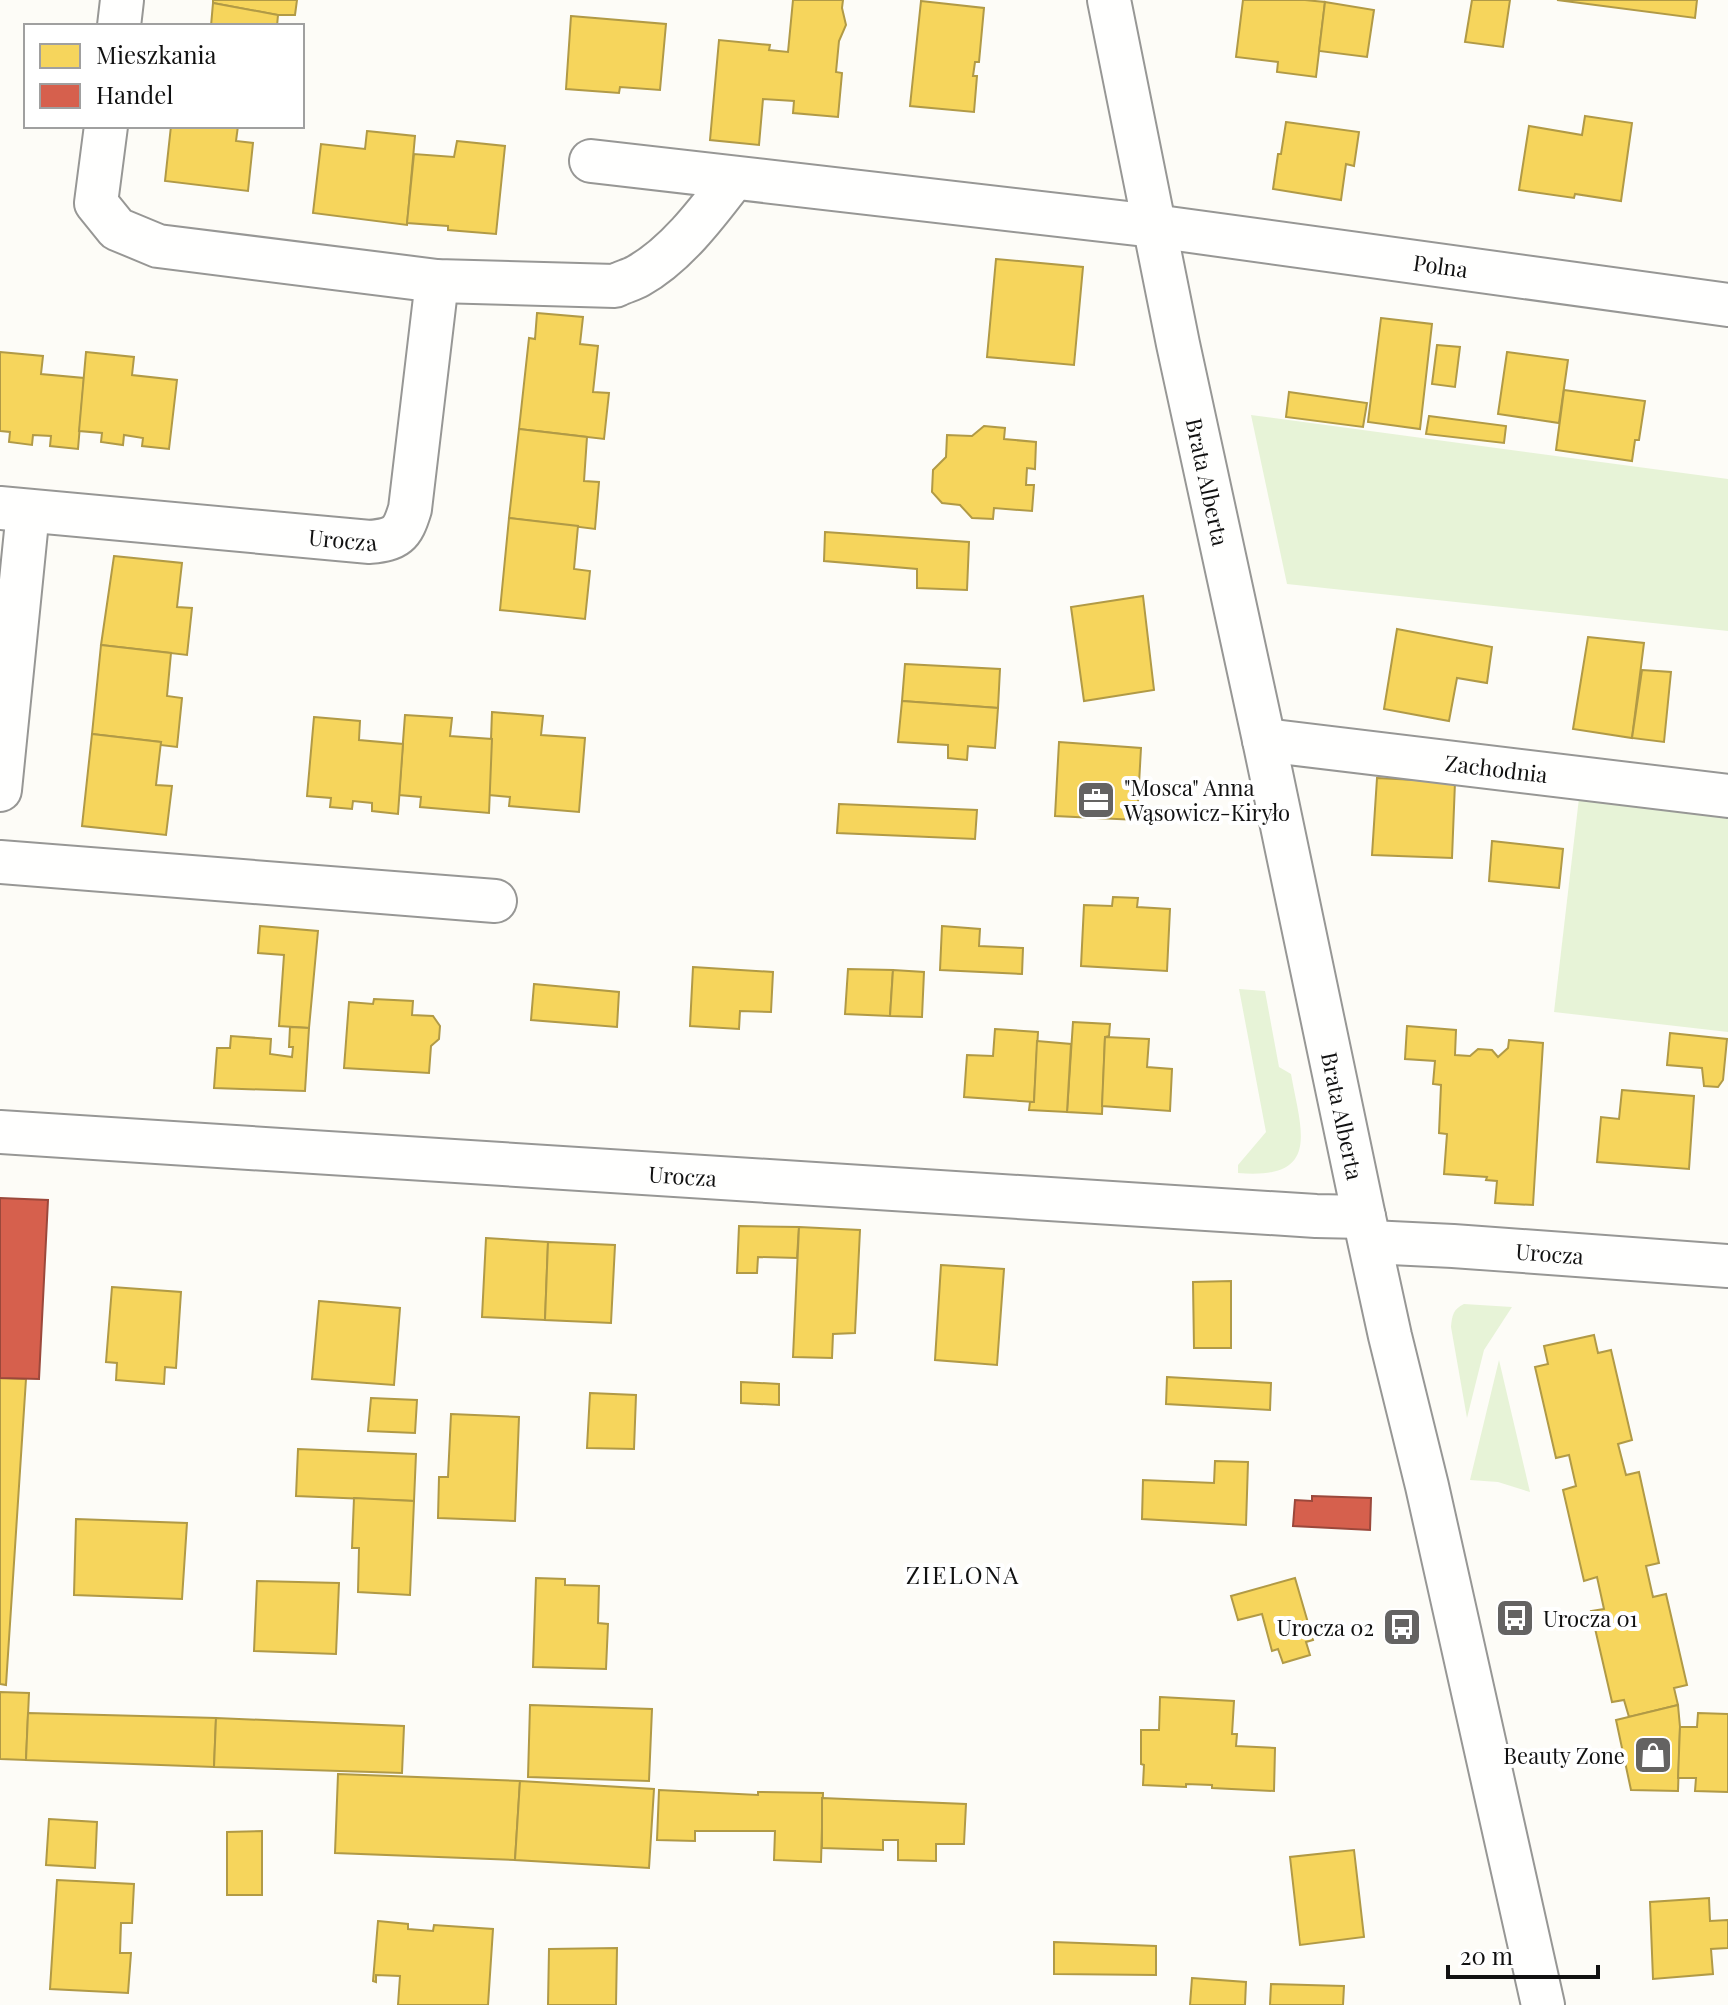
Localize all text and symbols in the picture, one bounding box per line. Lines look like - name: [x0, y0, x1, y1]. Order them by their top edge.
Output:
- legend: [24, 24, 304, 128]
- text: Mieszkania: [96, 38, 217, 70]
- text: Handel: [96, 78, 173, 110]
- street label: Polna: [1411, 247, 1470, 284]
- street label: Brata Alberta: [1180, 415, 1236, 549]
- street label: Urocza: [307, 521, 378, 557]
- street label: Zachodnia: [1443, 747, 1549, 789]
- place label: "Mosca" Anna Wąsowicz-Kiryło: [1123, 772, 1290, 827]
- office icon: "Mosca" Anna Wąsowicz-Kiryło: [1075, 779, 1117, 821]
- street label: Brata Alberta: [1315, 1049, 1371, 1182]
- street label: Urocza: [648, 1158, 718, 1193]
- street label: Urocza: [1515, 1236, 1585, 1270]
- district label: ZIELONA: [906, 1558, 1020, 1590]
- bus stop icon: Urocza 01: [1494, 1597, 1536, 1639]
- place label: Urocza 01: [1543, 1603, 1638, 1633]
- bus stop icon: Urocza 02: [1381, 1606, 1423, 1648]
- place label: Urocza 02: [1277, 1612, 1374, 1642]
- shop icon: Beauty Zone: [1632, 1734, 1674, 1776]
- place label: Beauty Zone: [1503, 1740, 1625, 1770]
- scale bar: [1448, 1929, 1598, 1979]
- text: 20 m: [1460, 1939, 1513, 1971]

